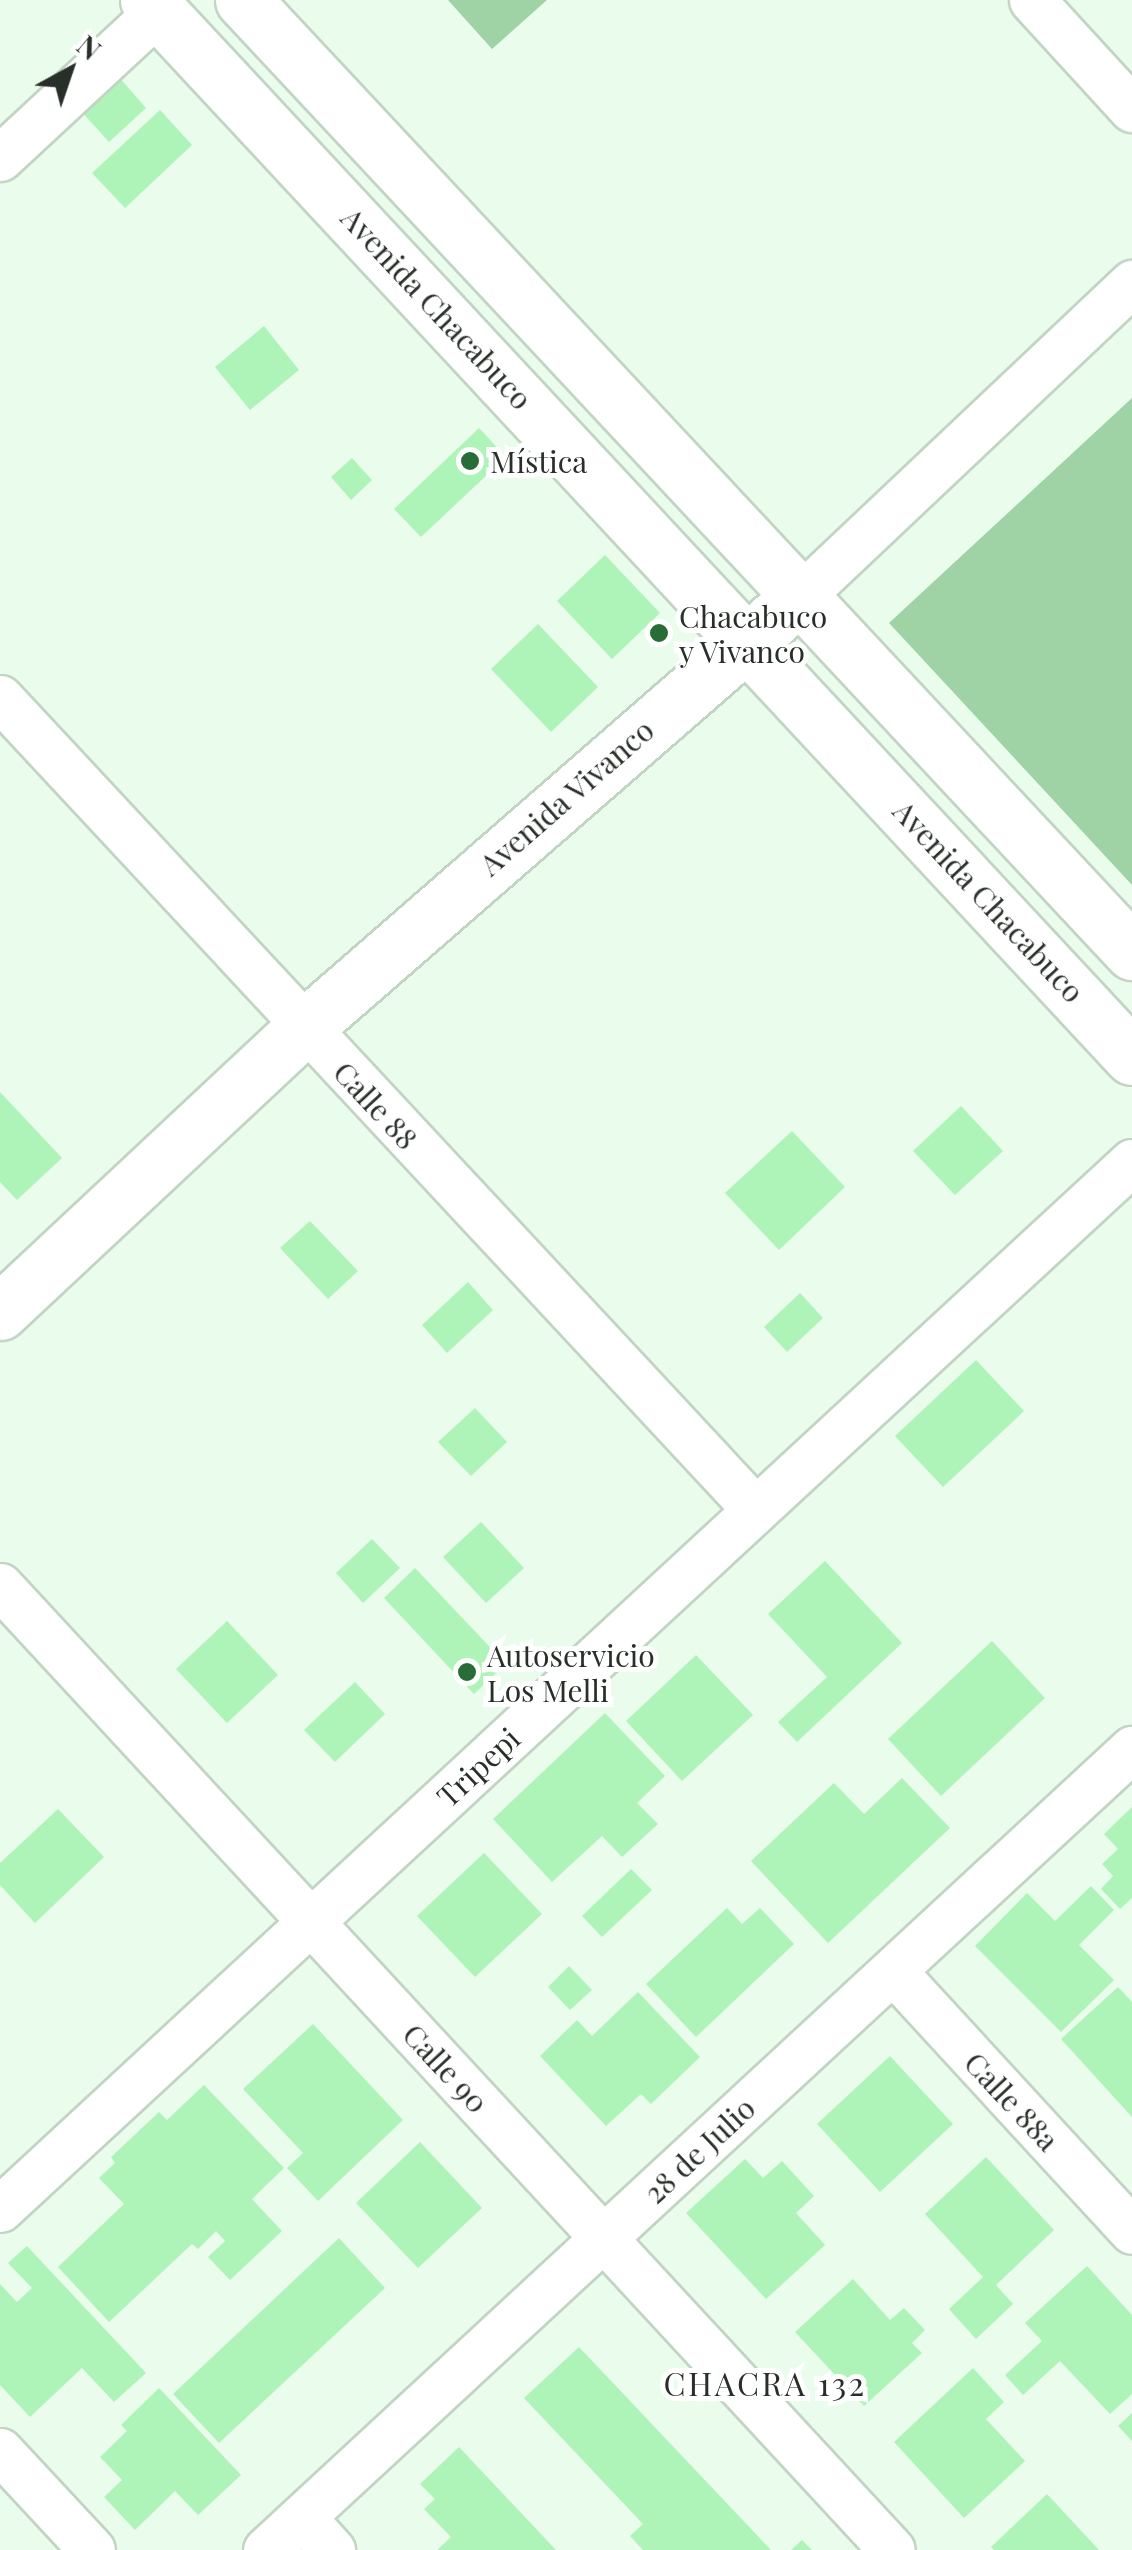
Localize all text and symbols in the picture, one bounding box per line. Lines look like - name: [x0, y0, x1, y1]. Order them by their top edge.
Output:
- north arrow: [20, 20, 120, 120]
- text: N: [70, 26, 109, 67]
- street label: Avenida Chacabuco: [334, 200, 540, 416]
- place label: Mística: [490, 443, 587, 479]
- marker: Mística: [459, 450, 481, 472]
- place label: Chacabuco y Vivanco: [679, 598, 827, 668]
- marker: Chacabuco y Vivanco: [648, 622, 670, 644]
- street label: Avenida Vivanco: [471, 711, 661, 883]
- street label: Avenida Chacabuco: [886, 793, 1092, 1009]
- street label: Calle 88: [327, 1054, 425, 1156]
- place label: Autoservicio Los Melli: [487, 1637, 655, 1708]
- marker: Autoservicio Los Melli: [456, 1661, 478, 1683]
- street label: Tripepi: [429, 1720, 527, 1814]
- street label: Calle 90: [396, 2016, 496, 2120]
- street label: Calle 88a: [957, 2044, 1067, 2158]
- street label: 28 de Julio: [636, 2090, 762, 2210]
- district label: CHACRA 132: [663, 2364, 867, 2402]

